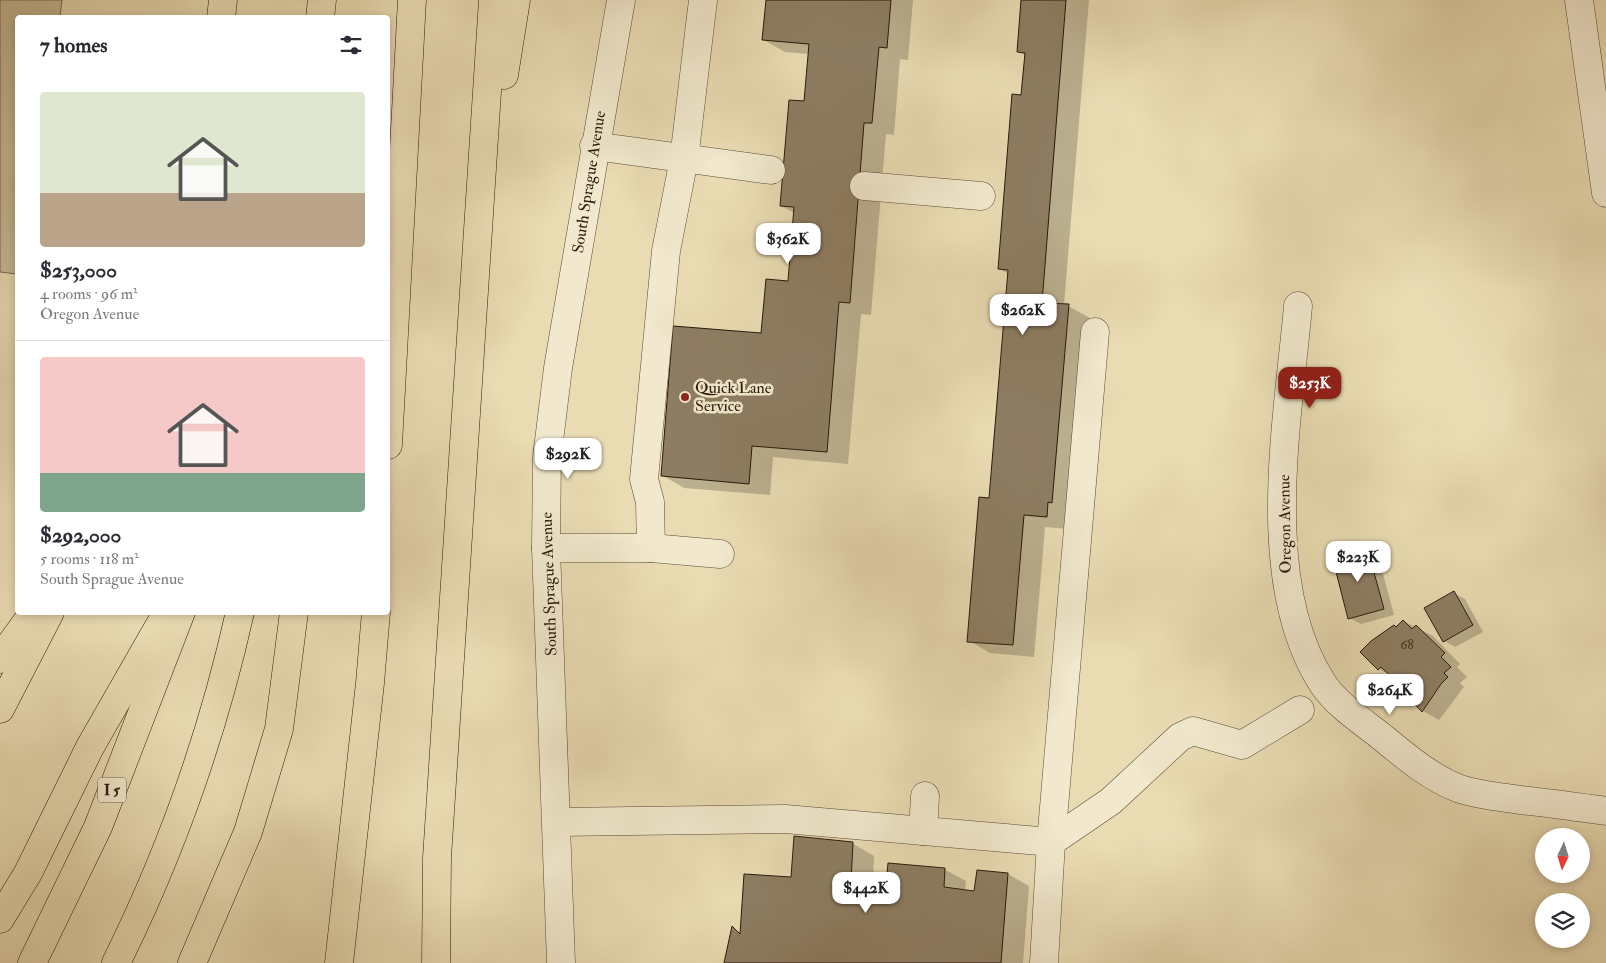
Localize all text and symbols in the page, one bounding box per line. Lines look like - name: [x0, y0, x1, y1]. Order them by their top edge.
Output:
- icon: filters: [337, 31, 365, 59]
- text: 7 homes: [40, 32, 107, 59]
- street label: South Sprague Avenue: [568, 109, 611, 255]
- icon: home: [158, 124, 248, 214]
- pin: $362K: [753, 222, 823, 265]
- text: $362K: [767, 229, 809, 249]
- text: $253,000: [40, 257, 117, 284]
- text: 4 rooms · 96 m²: [40, 284, 138, 304]
- pin: $262K: [988, 294, 1058, 336]
- text: $262K: [1001, 300, 1045, 320]
- text: Oregon Avenue: [40, 304, 139, 324]
- pin: $253K: [1275, 366, 1345, 409]
- text: $253K: [1289, 373, 1331, 393]
- place label: Quick Lane Service: [695, 378, 772, 416]
- icon: home: [158, 390, 248, 480]
- marker: Quick Lane Service: [679, 391, 691, 403]
- pin: $292K: [533, 438, 603, 480]
- text: $292K: [546, 444, 590, 464]
- street label: Oregon Avenue: [1274, 474, 1296, 574]
- street label: South Sprague Avenue: [536, 511, 563, 656]
- text: $292,000: [40, 522, 121, 549]
- pin: $223K: [1323, 540, 1393, 583]
- text: $223K: [1337, 547, 1379, 567]
- text: 5 rooms · 118 m²: [40, 549, 139, 569]
- text: South Sprague Avenue: [40, 569, 184, 589]
- house number: 68: [1400, 636, 1414, 653]
- pin: $264K: [1355, 674, 1425, 716]
- text: $264K: [1367, 680, 1413, 700]
- road number: I 5: [98, 778, 126, 802]
- north arrow: [1535, 828, 1590, 882]
- map controls: [1535, 828, 1590, 948]
- pin: $442K: [831, 872, 901, 914]
- text: $442K: [843, 878, 889, 898]
- button: layers: [1535, 893, 1590, 948]

